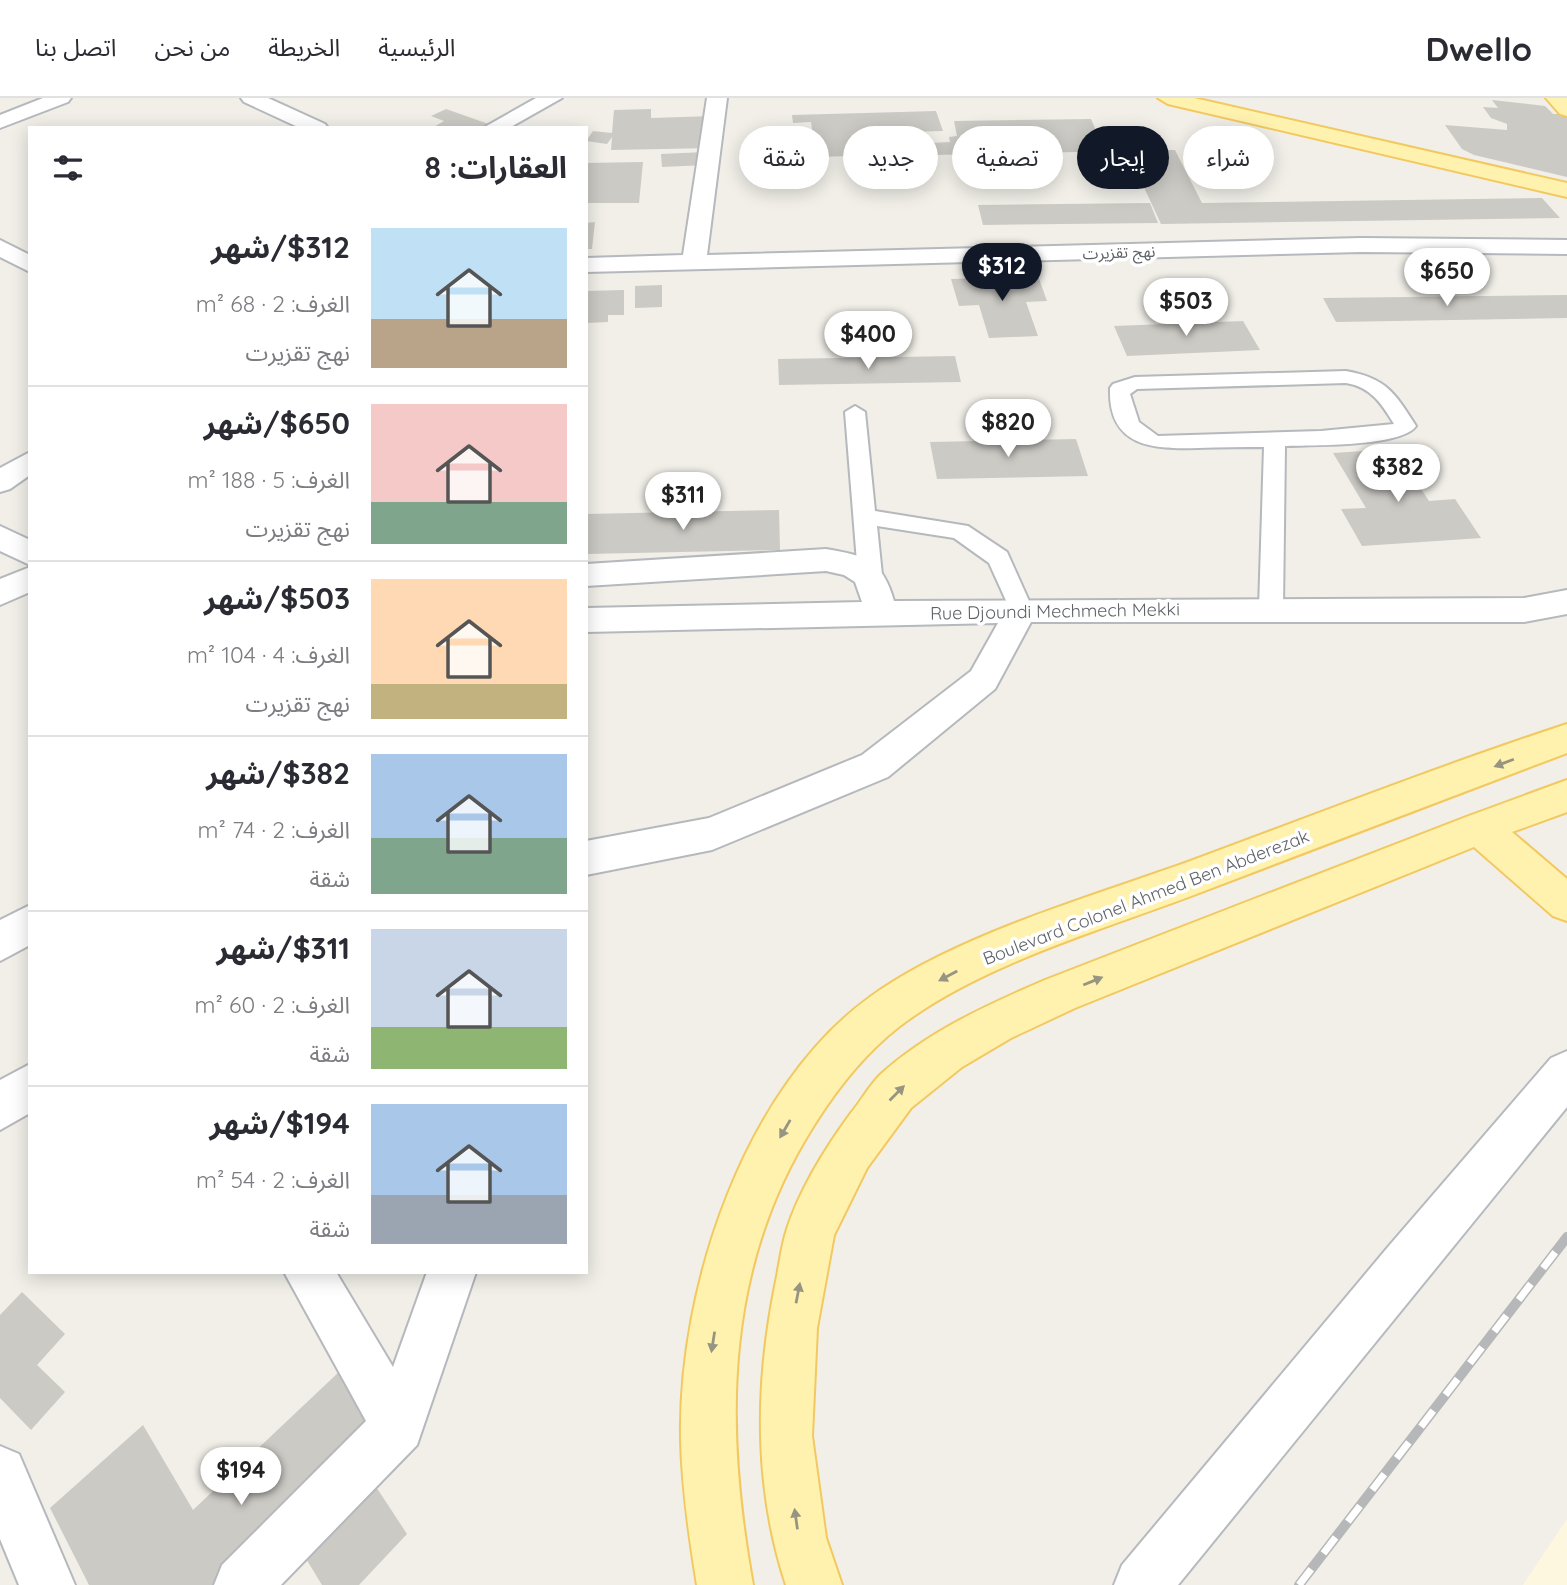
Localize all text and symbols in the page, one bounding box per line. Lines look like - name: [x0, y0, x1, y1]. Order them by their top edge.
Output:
- text: Dwello: [1426, 28, 1532, 69]
- text: اتصل بنا: [35, 32, 116, 62]
- text: من نحن: [154, 32, 230, 62]
- text: الخريطة: [268, 32, 340, 62]
- text: الرئيسية: [378, 32, 455, 62]
- chip: شقة: [739, 126, 829, 189]
- chip: جديد: [843, 126, 938, 189]
- chip: تصفية: [952, 126, 1063, 189]
- chip: إيجار: [1077, 126, 1169, 189]
- chip: شراء: [1183, 126, 1274, 189]
- text: العقارات: 8: [424, 148, 567, 186]
- icon: filters: [49, 149, 87, 187]
- text: $312/شهر: [211, 228, 350, 266]
- street label: نهج تقزيرت: [1082, 241, 1156, 266]
- pin: $312: [961, 244, 1043, 303]
- pin: $650: [1406, 248, 1488, 308]
- text: $312: [978, 251, 1026, 280]
- icon: home: [427, 256, 511, 340]
- text: $650: [1420, 256, 1474, 285]
- pin: $503: [1145, 278, 1227, 338]
- text: $503: [1159, 286, 1213, 315]
- text: الغرف: 2 · 68 m²: [196, 289, 350, 318]
- pin: $400: [827, 312, 909, 371]
- text: $400: [840, 319, 896, 348]
- text: نهج تقزيرت: [245, 338, 350, 367]
- pin: $820: [967, 400, 1049, 459]
- text: $650/شهر: [204, 404, 350, 442]
- text: $820: [981, 407, 1035, 436]
- icon: home: [427, 432, 511, 516]
- pin: $382: [1357, 444, 1439, 504]
- text: $382: [1372, 452, 1424, 481]
- text: الغرف: 5 · 188 m²: [187, 465, 350, 494]
- pin: $311: [642, 472, 724, 532]
- text: $311: [661, 480, 705, 509]
- text: نهج تقزيرت: [245, 514, 350, 543]
- text: $503/شهر: [204, 579, 350, 617]
- street label: Rue Djoundi Mechmech Mekki: [930, 597, 1180, 625]
- icon: home: [427, 607, 511, 691]
- text: الغرف: 4 · 104 m²: [187, 640, 350, 669]
- text: نهج تقزيرت: [245, 689, 350, 718]
- text: $382/شهر: [206, 754, 350, 792]
- one-way arrow: [1493, 758, 1514, 769]
- icon: home: [427, 782, 511, 866]
- text: الغرف: 2 · 74 m²: [198, 815, 350, 844]
- street label: Boulevard Colonel Ahmed Ben Abderezak: [980, 824, 1312, 970]
- text: شقة: [309, 864, 350, 893]
- text: $311/شهر: [216, 929, 350, 967]
- icon: home: [427, 957, 511, 1041]
- one-way arrow: [938, 970, 958, 981]
- one-way arrow: [1082, 975, 1103, 986]
- text: الغرف: 2 · 60 m²: [195, 990, 350, 1019]
- text: شقة: [309, 1039, 350, 1068]
- one-way arrow: [888, 1084, 905, 1101]
- text: $194/شهر: [210, 1104, 350, 1142]
- one-way arrow: [779, 1119, 791, 1139]
- icon: home: [427, 1132, 511, 1216]
- text: الغرف: 2 · 54 m²: [196, 1165, 350, 1194]
- text: شقة: [309, 1214, 350, 1243]
- one-way arrow: [793, 1282, 804, 1304]
- one-way arrow: [707, 1332, 718, 1354]
- pin: $194: [200, 1448, 282, 1507]
- text: $194: [216, 1455, 266, 1484]
- one-way arrow: [790, 1508, 801, 1530]

